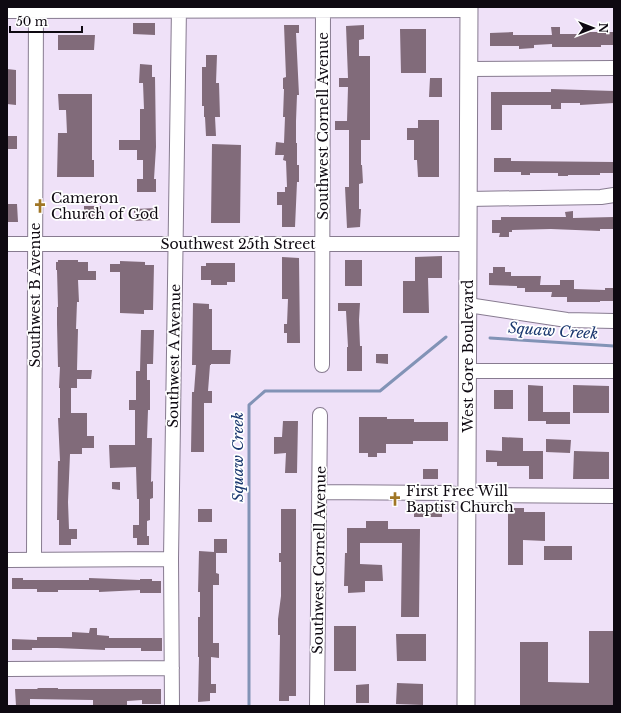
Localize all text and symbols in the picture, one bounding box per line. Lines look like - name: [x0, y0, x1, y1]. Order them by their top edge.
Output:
- scale bar: [10, 8, 82, 34]
- north arrow: [573, 8, 613, 48]
- text: 50 m: [16, 14, 48, 29]
- text: N: [596, 23, 610, 34]
- street label: Southwest Cornell Avenue: [314, 32, 332, 220]
- place label: Cameron Church of God: [51, 189, 159, 223]
- church icon: Cameron Church of God: [32, 198, 48, 214]
- street label: Southwest B Avenue: [26, 222, 44, 368]
- street label: Southwest 25th Street: [160, 235, 316, 253]
- street label: West Gore Boulevard: [459, 279, 477, 433]
- street label: Southwest A Avenue: [164, 284, 184, 428]
- water label: Squaw Creek: [507, 318, 599, 343]
- water label: Squaw Creek: [228, 412, 247, 502]
- street label: Southwest Cornell Avenue: [308, 466, 330, 654]
- place label: First Free Will Baptist Church: [406, 482, 514, 516]
- church icon: First Free Will Baptist Church: [387, 491, 403, 507]

